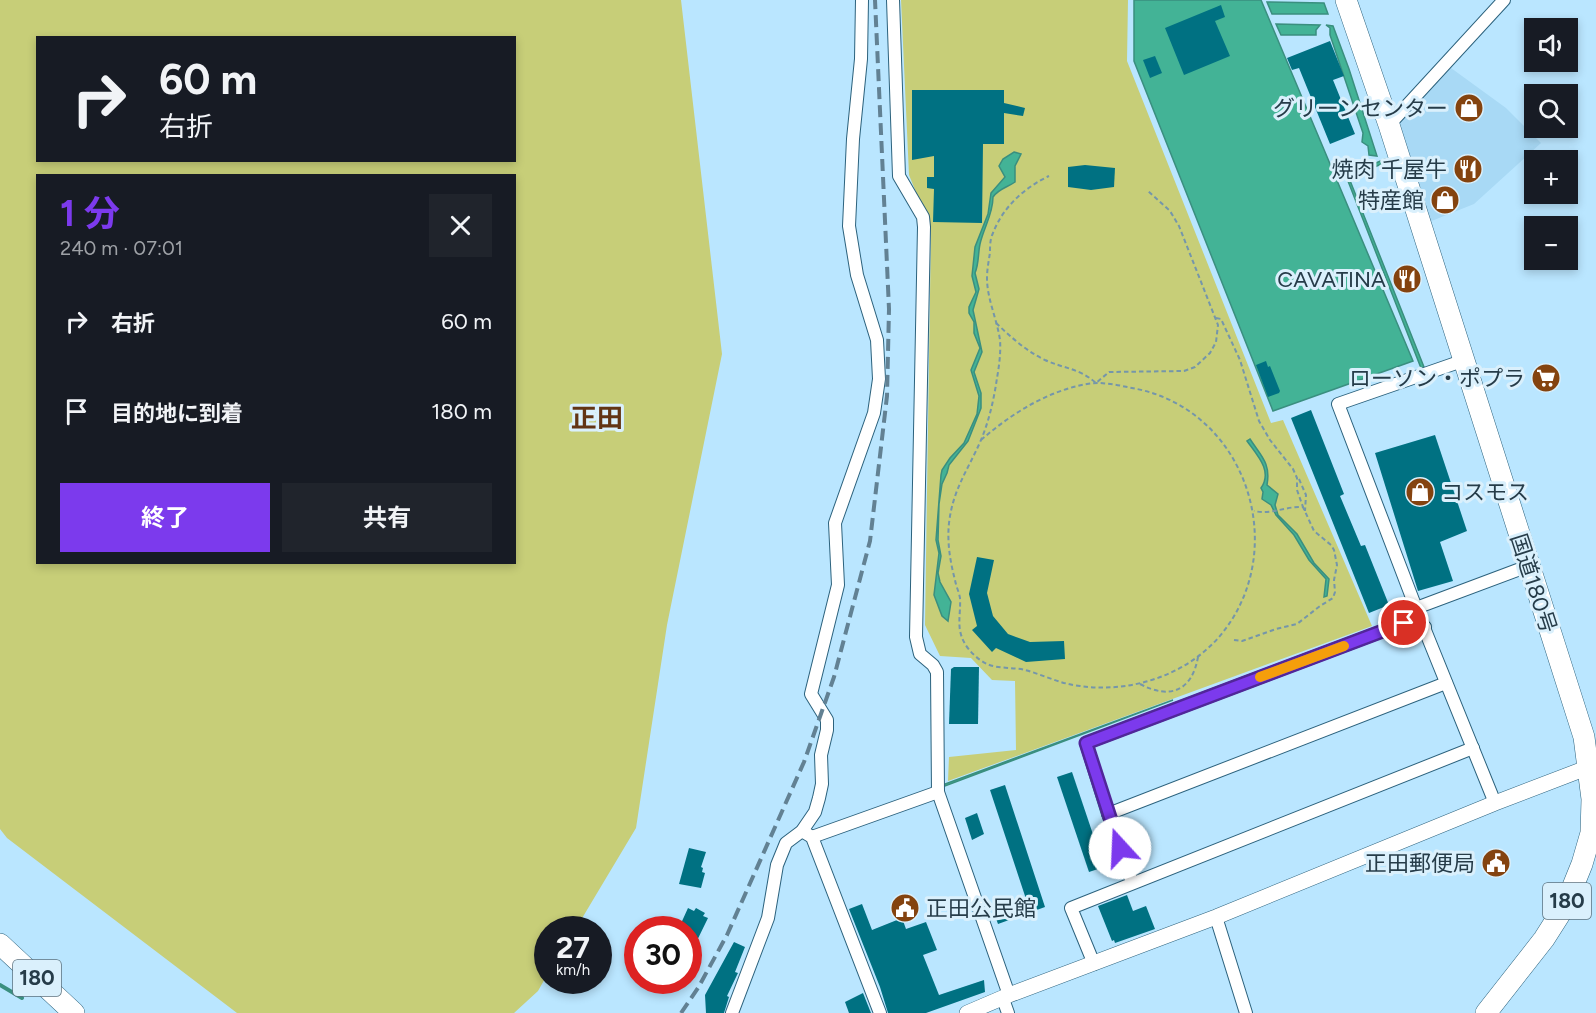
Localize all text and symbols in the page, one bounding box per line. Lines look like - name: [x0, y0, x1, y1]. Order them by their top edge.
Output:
- map controls: [1524, 18, 1578, 270]
- button: sound: [1524, 18, 1578, 72]
- text: 60 m: [159, 54, 257, 105]
- icon: right: [60, 60, 138, 138]
- button: search: [1524, 84, 1578, 138]
- shop icon: グリーンセンター: [1453, 92, 1485, 124]
- place label: グリーンセンター: [1273, 95, 1448, 122]
- text: 右折: [159, 110, 213, 143]
- button: +: [1524, 150, 1578, 204]
- restaurant icon: 焼肉 千屋牛: [1452, 153, 1484, 185]
- place label: 焼肉 千屋牛: [1332, 156, 1447, 183]
- shop icon: 特産館: [1429, 184, 1461, 216]
- place label: 特産館: [1358, 187, 1424, 214]
- text: 1 分: [60, 192, 120, 235]
- button: close: [429, 194, 492, 257]
- button: −: [1524, 216, 1578, 270]
- text: 240 m · 07:01: [60, 236, 183, 260]
- restaurant icon: CAVATINA: [1391, 263, 1423, 295]
- place label: CAVATINA: [1277, 266, 1386, 293]
- icon: right: [60, 305, 93, 338]
- text: 60 m: [441, 308, 492, 335]
- text: 右折: [111, 310, 155, 337]
- supermarket icon: ローソン・ポプラ: [1530, 362, 1562, 394]
- place label: ローソン・ポプラ: [1349, 365, 1525, 392]
- icon: arrive: [60, 395, 93, 428]
- text: 180 m: [431, 398, 492, 425]
- text: 目的地に到着: [111, 400, 243, 427]
- district label: 正田: [571, 402, 623, 434]
- shop icon: コスモス: [1404, 476, 1436, 508]
- place label: コスモス: [1441, 479, 1529, 506]
- button: 終了: [60, 483, 270, 552]
- button: 共有: [282, 483, 492, 552]
- street label: 国道180号: [1505, 530, 1562, 636]
- pin: [1378, 597, 1429, 648]
- icon: arrive: [1387, 606, 1420, 639]
- position arrow: [1088, 816, 1152, 880]
- public building icon: 正田郵便局: [1480, 847, 1512, 879]
- place label: 正田郵便局: [1365, 850, 1475, 877]
- road number: 180: [1543, 883, 1591, 919]
- public building icon: 正田公民館: [889, 892, 921, 924]
- place label: 正田公民館: [926, 895, 1036, 922]
- speed limit sign: 30: [624, 916, 702, 994]
- text: 27: [556, 929, 590, 966]
- road number: 180: [13, 960, 61, 996]
- text: km/h: [556, 961, 590, 979]

